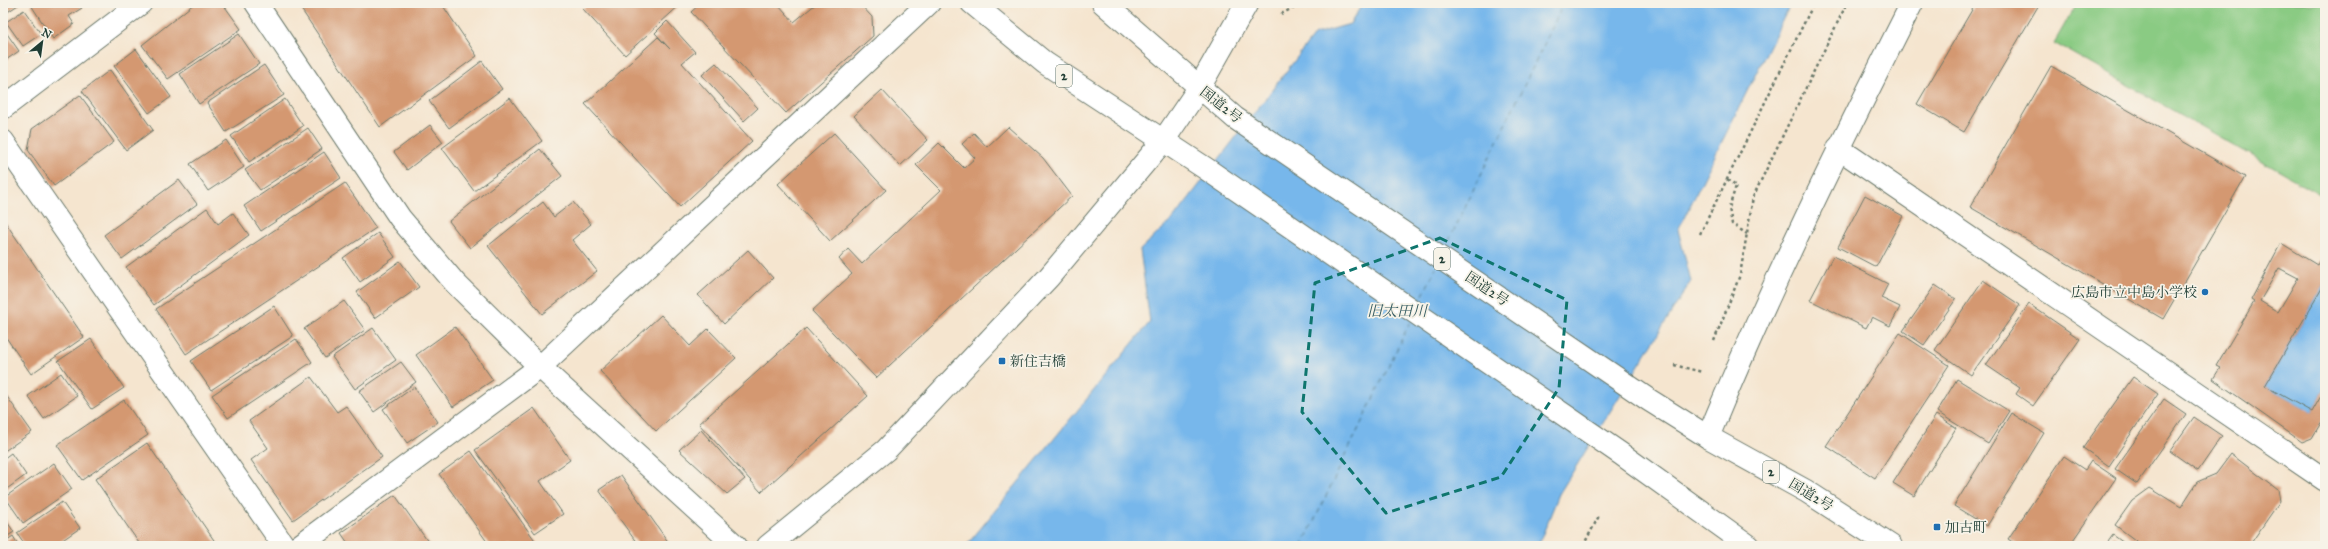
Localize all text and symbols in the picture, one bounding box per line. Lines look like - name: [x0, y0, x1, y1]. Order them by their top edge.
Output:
- north arrow: [22, 22, 62, 62]
- text: N: [39, 26, 54, 42]
- road number: 2: [1056, 65, 1072, 87]
- street label: 国道2号: [1196, 83, 1246, 127]
- road number: 2: [1434, 248, 1450, 270]
- street label: 国道2号: [1462, 268, 1512, 310]
- place label: 広島市立中島小学校: [2071, 284, 2197, 301]
- marker: 広島市立中島小学校: [2200, 287, 2210, 297]
- water label: 旧太田川: [1367, 302, 1429, 320]
- place label: 新住吉橋: [1010, 353, 1066, 370]
- marker: 新住吉橋: [997, 356, 1007, 366]
- road number: 2: [1763, 461, 1779, 483]
- street label: 国道2号: [1786, 475, 1836, 515]
- place label: 加古町: [1945, 519, 1987, 536]
- marker: 加古町: [1932, 522, 1942, 532]

